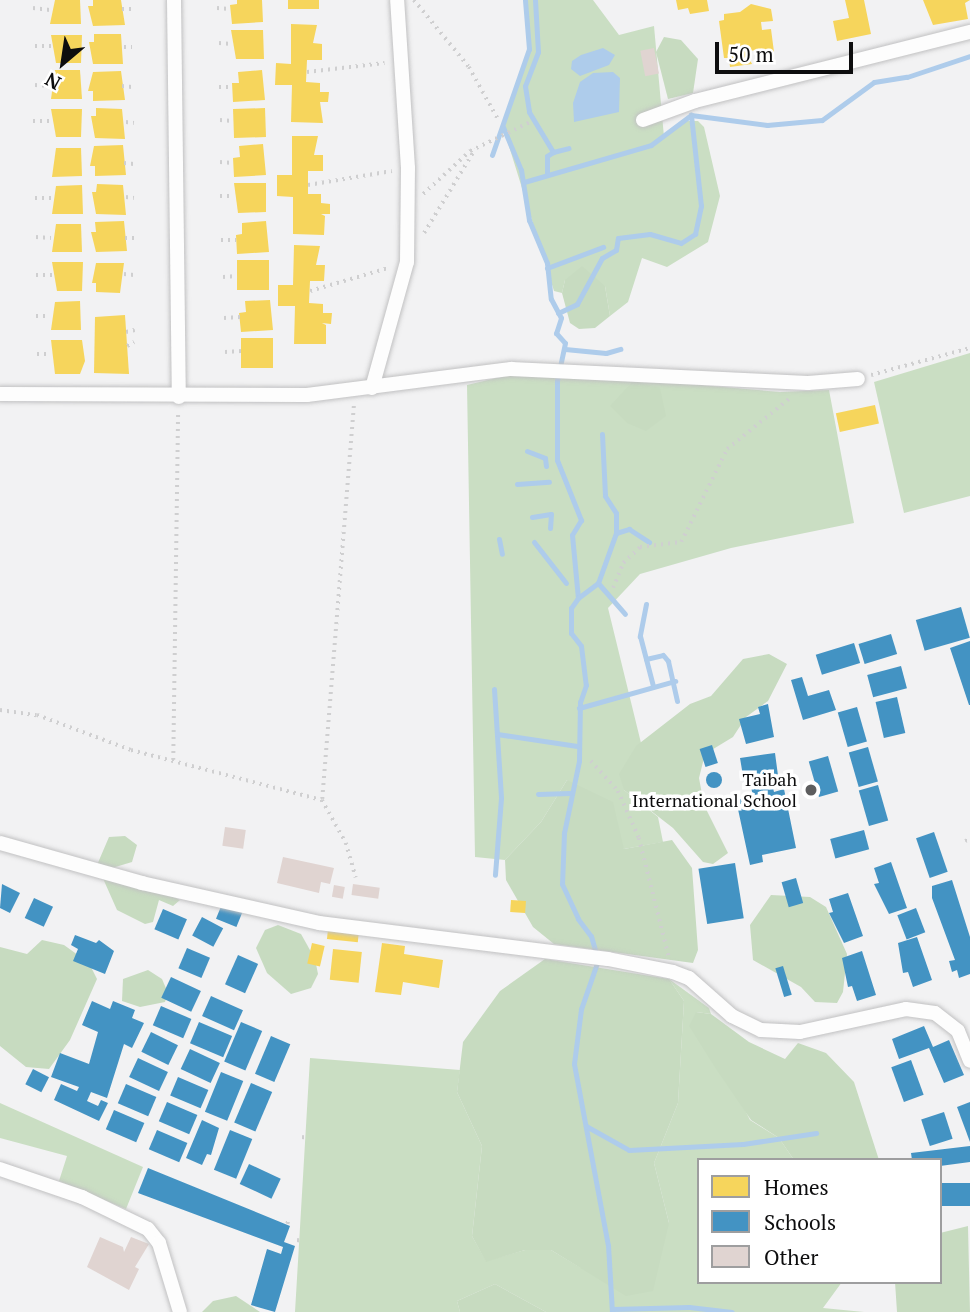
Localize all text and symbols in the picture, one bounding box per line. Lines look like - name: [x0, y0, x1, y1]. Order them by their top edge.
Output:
- north arrow: [28, 28, 98, 98]
- scale bar: [718, 28, 856, 72]
- text: 50 m: [728, 40, 774, 68]
- text: N: [40, 67, 65, 96]
- place label: Taibah International School: [632, 769, 797, 812]
- marker: Taibah International School: [803, 782, 819, 798]
- legend: [697, 1158, 942, 1284]
- text: Homes: [764, 1173, 829, 1201]
- text: Schools: [764, 1208, 836, 1236]
- text: Other: [764, 1243, 818, 1271]

